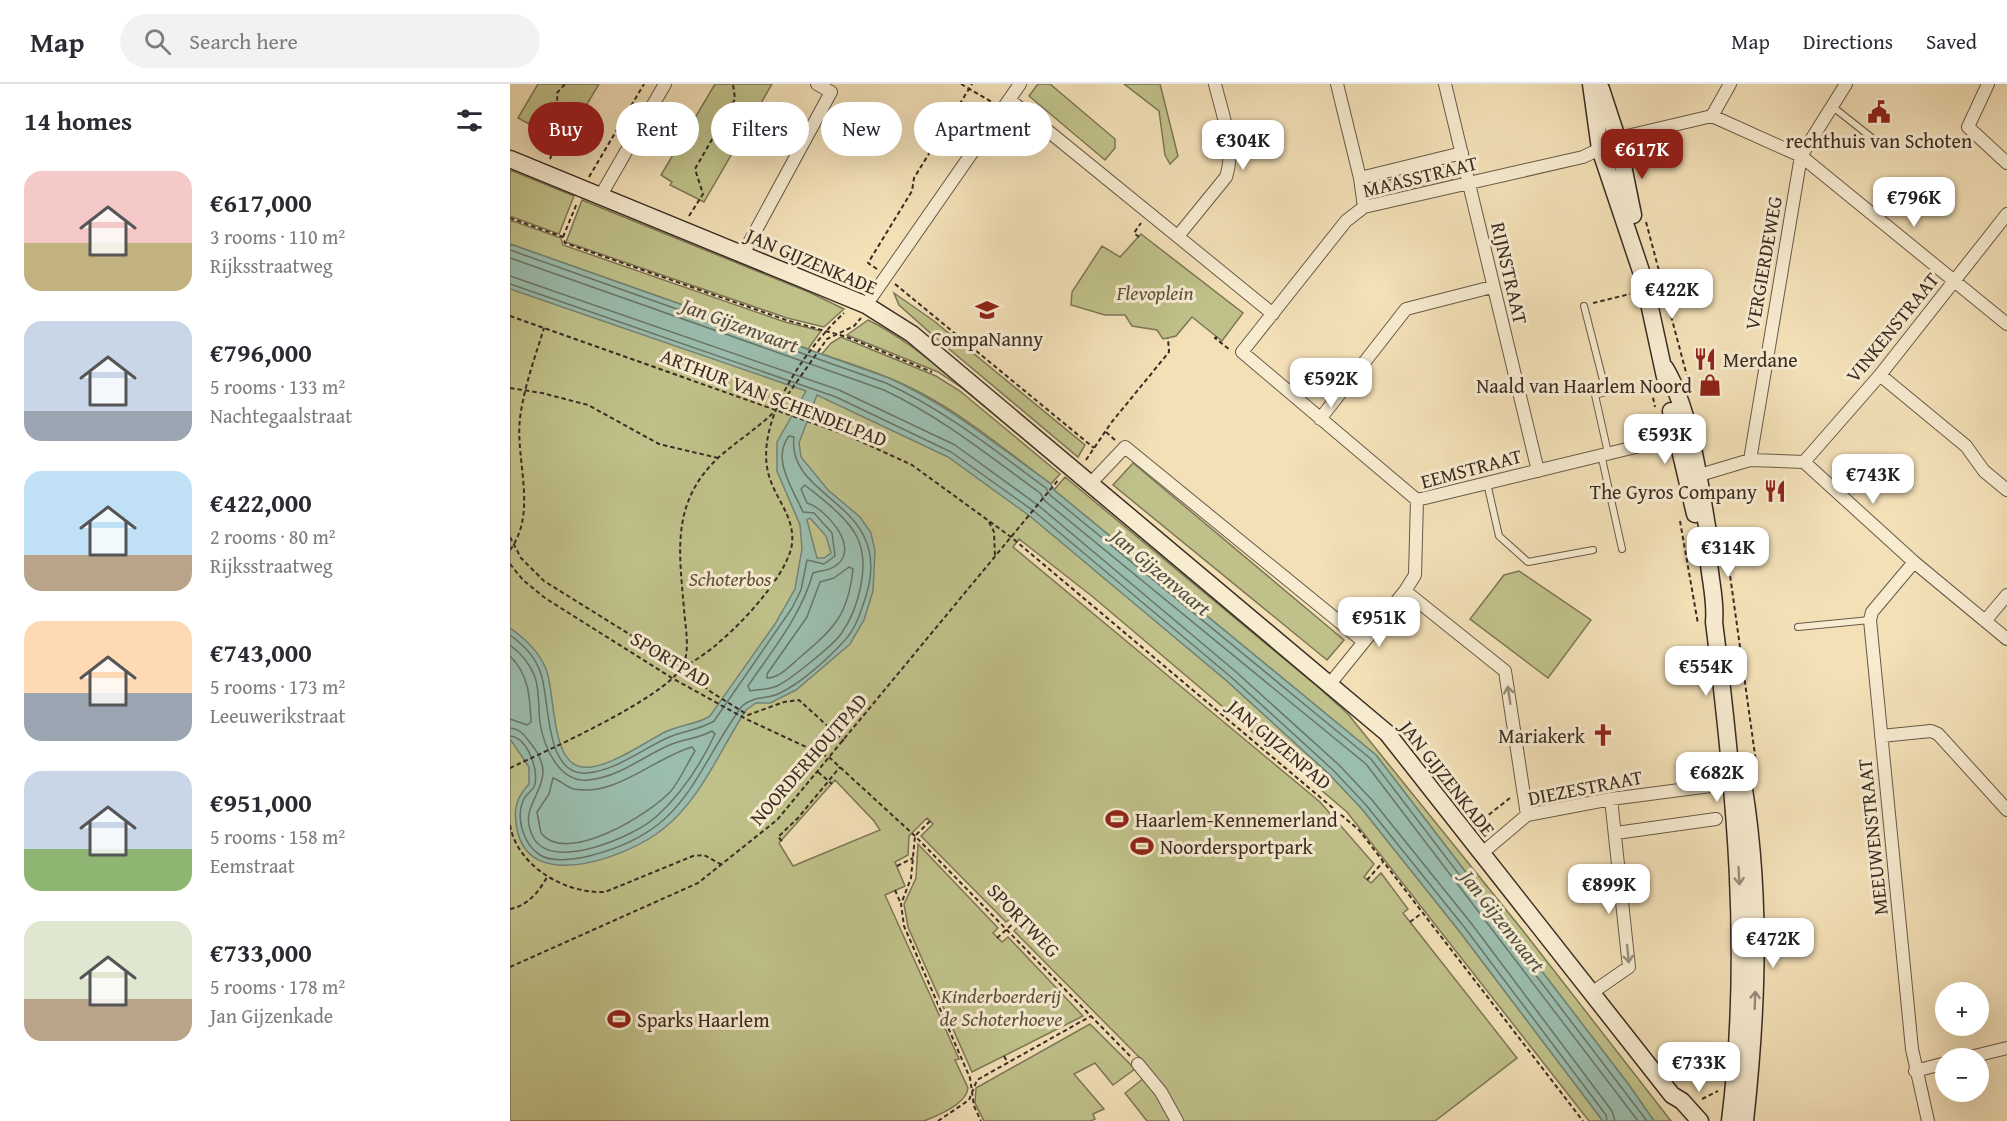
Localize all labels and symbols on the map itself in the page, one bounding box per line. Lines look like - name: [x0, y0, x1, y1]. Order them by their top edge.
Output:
- public building icon: rechthuis van Schoten: [1866, 99, 1892, 125]
- pin: €304K: [1201, 120, 1285, 171]
- place label: rechthuis van Schoten: [1786, 126, 1972, 155]
- pin: €617K: [1600, 129, 1684, 180]
- street label: MAASSTRAAT: [1360, 148, 1480, 204]
- pin: €796K: [1872, 177, 1956, 228]
- street label: VERGIERDEWEG: [1737, 194, 1789, 332]
- street label: JAN GIJZENKADE: [739, 219, 882, 302]
- street label: RIJNSTRAAT: [1484, 219, 1536, 327]
- street label: VINKENSTRAAT: [1838, 266, 1946, 388]
- pin: €422K: [1630, 269, 1714, 320]
- park label: Flevoplein: [1115, 278, 1194, 307]
- water label: Jan Gijzenvaart: [674, 288, 803, 361]
- school or university icon: CompaNanny: [974, 297, 1000, 323]
- place label: CompaNanny: [931, 324, 1043, 353]
- street label: ARTHUR VAN SCHENDELPAD: [657, 340, 891, 454]
- place label: Merdane: [1723, 345, 1798, 374]
- restaurant icon: Merdane: [1692, 346, 1718, 372]
- pin: €592K: [1289, 358, 1373, 409]
- place label: Naald van Haarlem Noord: [1476, 371, 1692, 400]
- shop icon: Naald van Haarlem Noord: [1697, 372, 1723, 398]
- pin: €593K: [1623, 414, 1707, 465]
- street label: EEMSTRAAT: [1417, 441, 1525, 495]
- pin: €743K: [1831, 454, 1915, 505]
- place label: The Gyros Company: [1590, 477, 1757, 506]
- restaurant icon: The Gyros Company: [1762, 478, 1788, 504]
- water label: Jan Gijzenvaart: [1102, 519, 1218, 623]
- pin: €314K: [1686, 527, 1770, 578]
- park label: Schoterbos: [689, 564, 772, 593]
- pin: €951K: [1337, 597, 1421, 648]
- street label: SPORTPAD: [625, 624, 717, 694]
- pin: €554K: [1664, 646, 1748, 697]
- one-way arrow: [1503, 685, 1514, 705]
- street label: NOORDERHOUTPAD: [742, 687, 874, 831]
- street label: JAN GIJZENPAD: [1219, 690, 1338, 796]
- street label: JAN GIJZENKADE: [1392, 711, 1503, 842]
- place label: Mariakerk: [1498, 721, 1586, 750]
- church icon: Mariakerk: [1590, 722, 1616, 748]
- pin: €682K: [1675, 752, 1759, 803]
- street label: MEEUWENSTRAAT: [1849, 757, 1895, 917]
- street label: DIEZESTRAAT: [1525, 762, 1645, 812]
- place label: Haarlem-Kennemerland: [1135, 805, 1338, 834]
- sports icon: Haarlem-Kennemerland: [1104, 806, 1130, 832]
- place label: Noordersportpark: [1160, 832, 1314, 861]
- sports icon: Noordersportpark: [1129, 833, 1155, 859]
- water label: Jan Gijzenvaart: [1451, 861, 1553, 979]
- pin: €899K: [1567, 864, 1651, 915]
- one-way arrow: [1733, 866, 1744, 886]
- street label: SPORTWEG: [981, 876, 1067, 964]
- pin: €472K: [1731, 918, 1815, 969]
- one-way arrow: [1623, 943, 1634, 963]
- park label: Kinderboerderij de Schoterhoeve: [940, 981, 1062, 1033]
- one-way arrow: [1749, 990, 1760, 1010]
- place label: Sparks Haarlem: [637, 1005, 770, 1034]
- sports icon: Sparks Haarlem: [606, 1006, 632, 1032]
- pin: €733K: [1657, 1042, 1741, 1093]

